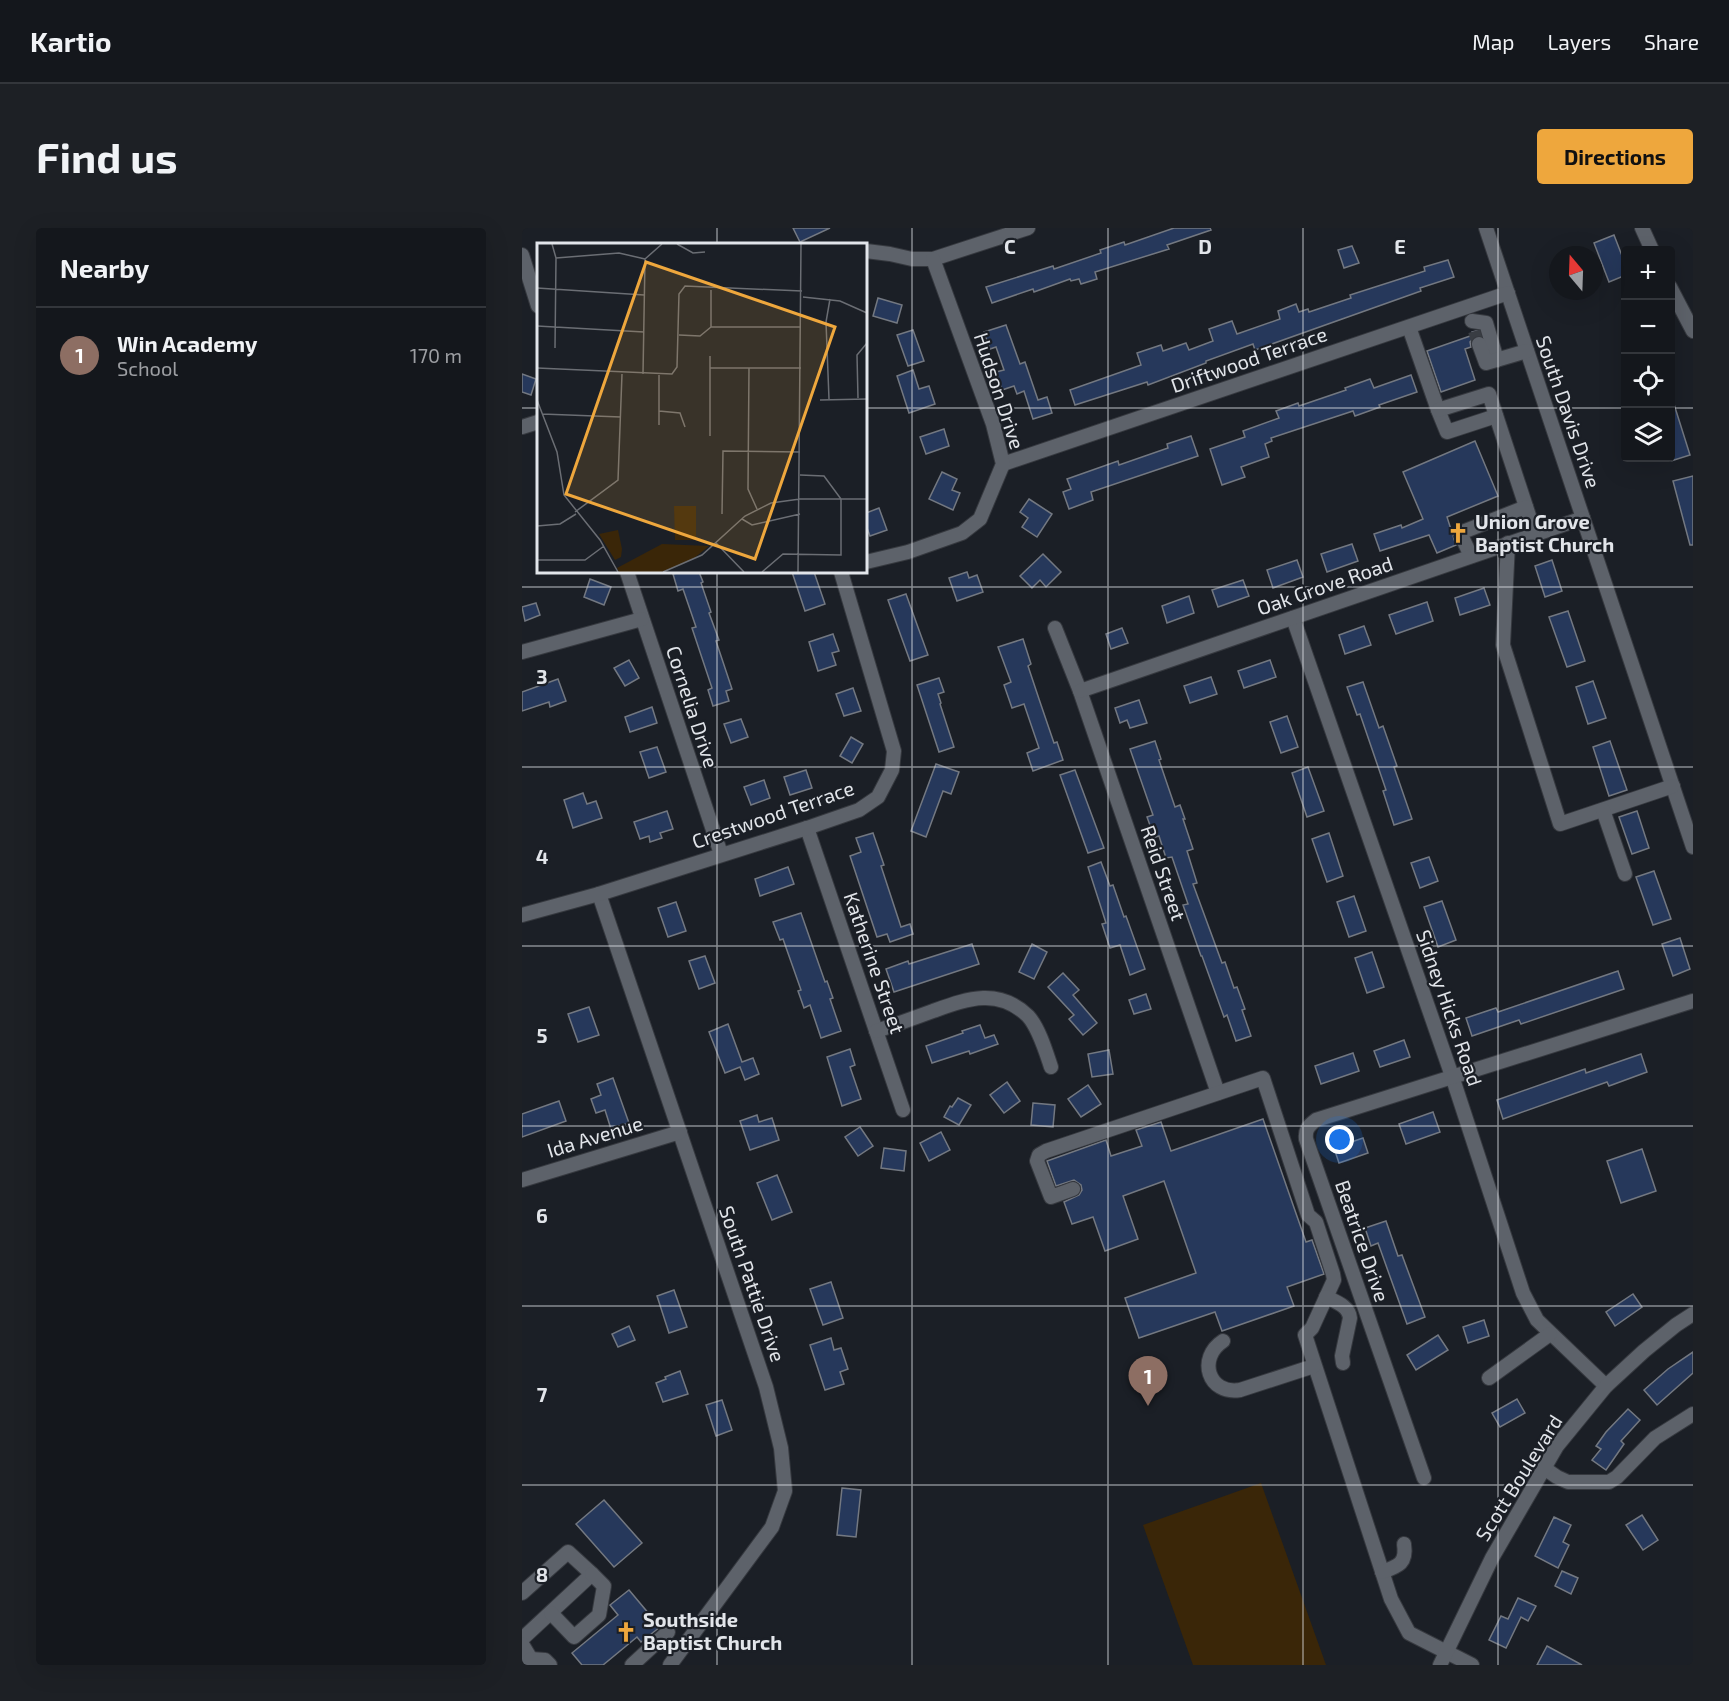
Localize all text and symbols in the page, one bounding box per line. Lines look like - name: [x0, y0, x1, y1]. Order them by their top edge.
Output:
- text: Kartio: [30, 24, 111, 58]
- text: Map: [1472, 29, 1514, 54]
- text: Layers: [1547, 29, 1611, 54]
- text: Share: [1644, 29, 1699, 54]
- button: Directions: [1537, 129, 1693, 184]
- text: Find us: [36, 131, 178, 181]
- text: C: [1004, 234, 1016, 258]
- text: D: [1198, 234, 1212, 258]
- text: E: [1394, 234, 1406, 258]
- inset map: [537, 243, 867, 573]
- north arrow: [1549, 246, 1603, 300]
- map controls: [1621, 246, 1675, 462]
- button: +: [1621, 246, 1675, 300]
- text: Nearby: [60, 252, 149, 283]
- button: −: [1621, 300, 1675, 354]
- street label: Driftwood Terrace: [1167, 321, 1330, 397]
- street label: Hudson Drive: [970, 329, 1030, 452]
- text: Win Academy: [117, 330, 257, 356]
- street label: South Davis Drive: [1532, 332, 1606, 491]
- text: 1: [75, 343, 84, 367]
- text: 170 m: [410, 343, 462, 367]
- button: locate: [1621, 354, 1675, 408]
- text: School: [117, 356, 178, 380]
- button: layers: [1621, 408, 1675, 462]
- place label: Union Grove Baptist Church: [1475, 509, 1614, 556]
- church icon: Union Grove Baptist Church: [1446, 521, 1470, 545]
- street label: Oak Grove Road: [1254, 551, 1396, 620]
- street label: Cornelia Drive: [662, 643, 724, 771]
- text: 3: [536, 664, 548, 688]
- street label: Crestwood Terrace: [689, 775, 857, 853]
- street label: Reid Street: [1136, 822, 1192, 924]
- text: 4: [536, 844, 549, 868]
- street label: Katherine Street: [839, 889, 911, 1037]
- street label: Sidney Hicks Road: [1412, 926, 1488, 1089]
- text: 5: [536, 1023, 548, 1047]
- street label: Ida Avenue: [544, 1110, 645, 1162]
- your location: [1325, 1125, 1354, 1154]
- street label: Beatrice Drive: [1331, 1177, 1395, 1305]
- text: 6: [536, 1203, 548, 1227]
- street label: South Pattie Drive: [715, 1203, 791, 1365]
- pin: 1: [1128, 1356, 1168, 1406]
- text: 7: [537, 1382, 548, 1406]
- street label: Scott Boulevard: [1470, 1410, 1567, 1545]
- text: 8: [536, 1562, 548, 1586]
- place label: Southside Baptist Church: [643, 1607, 782, 1654]
- church icon: Southside Baptist Church: [614, 1620, 638, 1644]

